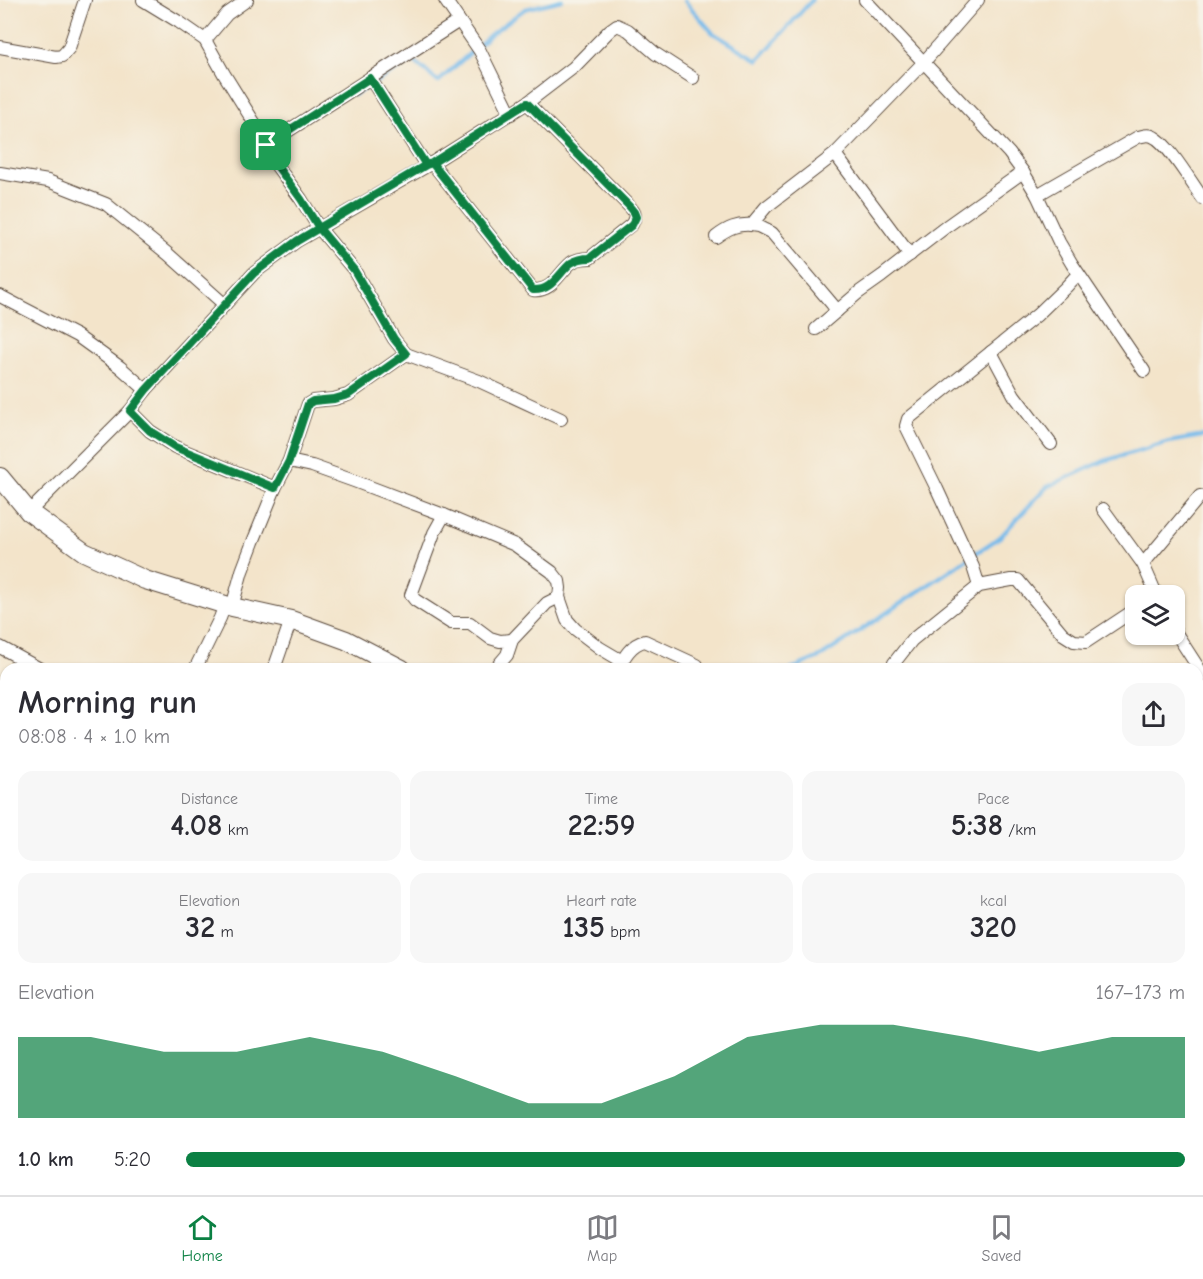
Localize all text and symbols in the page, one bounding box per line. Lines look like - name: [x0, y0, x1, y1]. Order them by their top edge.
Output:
- pin: [240, 119, 291, 170]
- icon: arrive: [249, 128, 282, 161]
- map controls: [1125, 585, 1185, 645]
- button: layers: [1125, 585, 1185, 645]
- text: Morning run: [18, 683, 197, 721]
- button: share: [1122, 683, 1185, 746]
- text: 08:08 · 4 × 1.0 km: [18, 725, 170, 748]
- text: Distance: [181, 790, 238, 808]
- text: Time: [585, 790, 618, 808]
- text: Pace: [977, 790, 1010, 808]
- text: 4.08: [170, 808, 222, 843]
- text: 22:59: [568, 808, 635, 843]
- text: 5:38: [951, 808, 1003, 843]
- text: km: [222, 821, 249, 839]
- text: /km: [1003, 821, 1036, 839]
- text: Elevation: [179, 892, 240, 910]
- text: Heart rate: [566, 892, 637, 910]
- text: kcal: [980, 892, 1007, 910]
- text: 32: [185, 910, 215, 945]
- text: 135: [562, 910, 605, 945]
- text: 320: [970, 910, 1017, 945]
- text: m: [215, 923, 234, 941]
- text: bpm: [605, 923, 641, 941]
- text: Elevation: [18, 981, 95, 1004]
- text: 167–173 m: [1096, 981, 1185, 1004]
- text: 1.0 km: [18, 1148, 74, 1171]
- text: 5:20: [114, 1148, 151, 1171]
- tab: Home: [181, 1211, 223, 1265]
- tab: Map: [586, 1211, 619, 1265]
- tab: Saved: [982, 1211, 1022, 1265]

